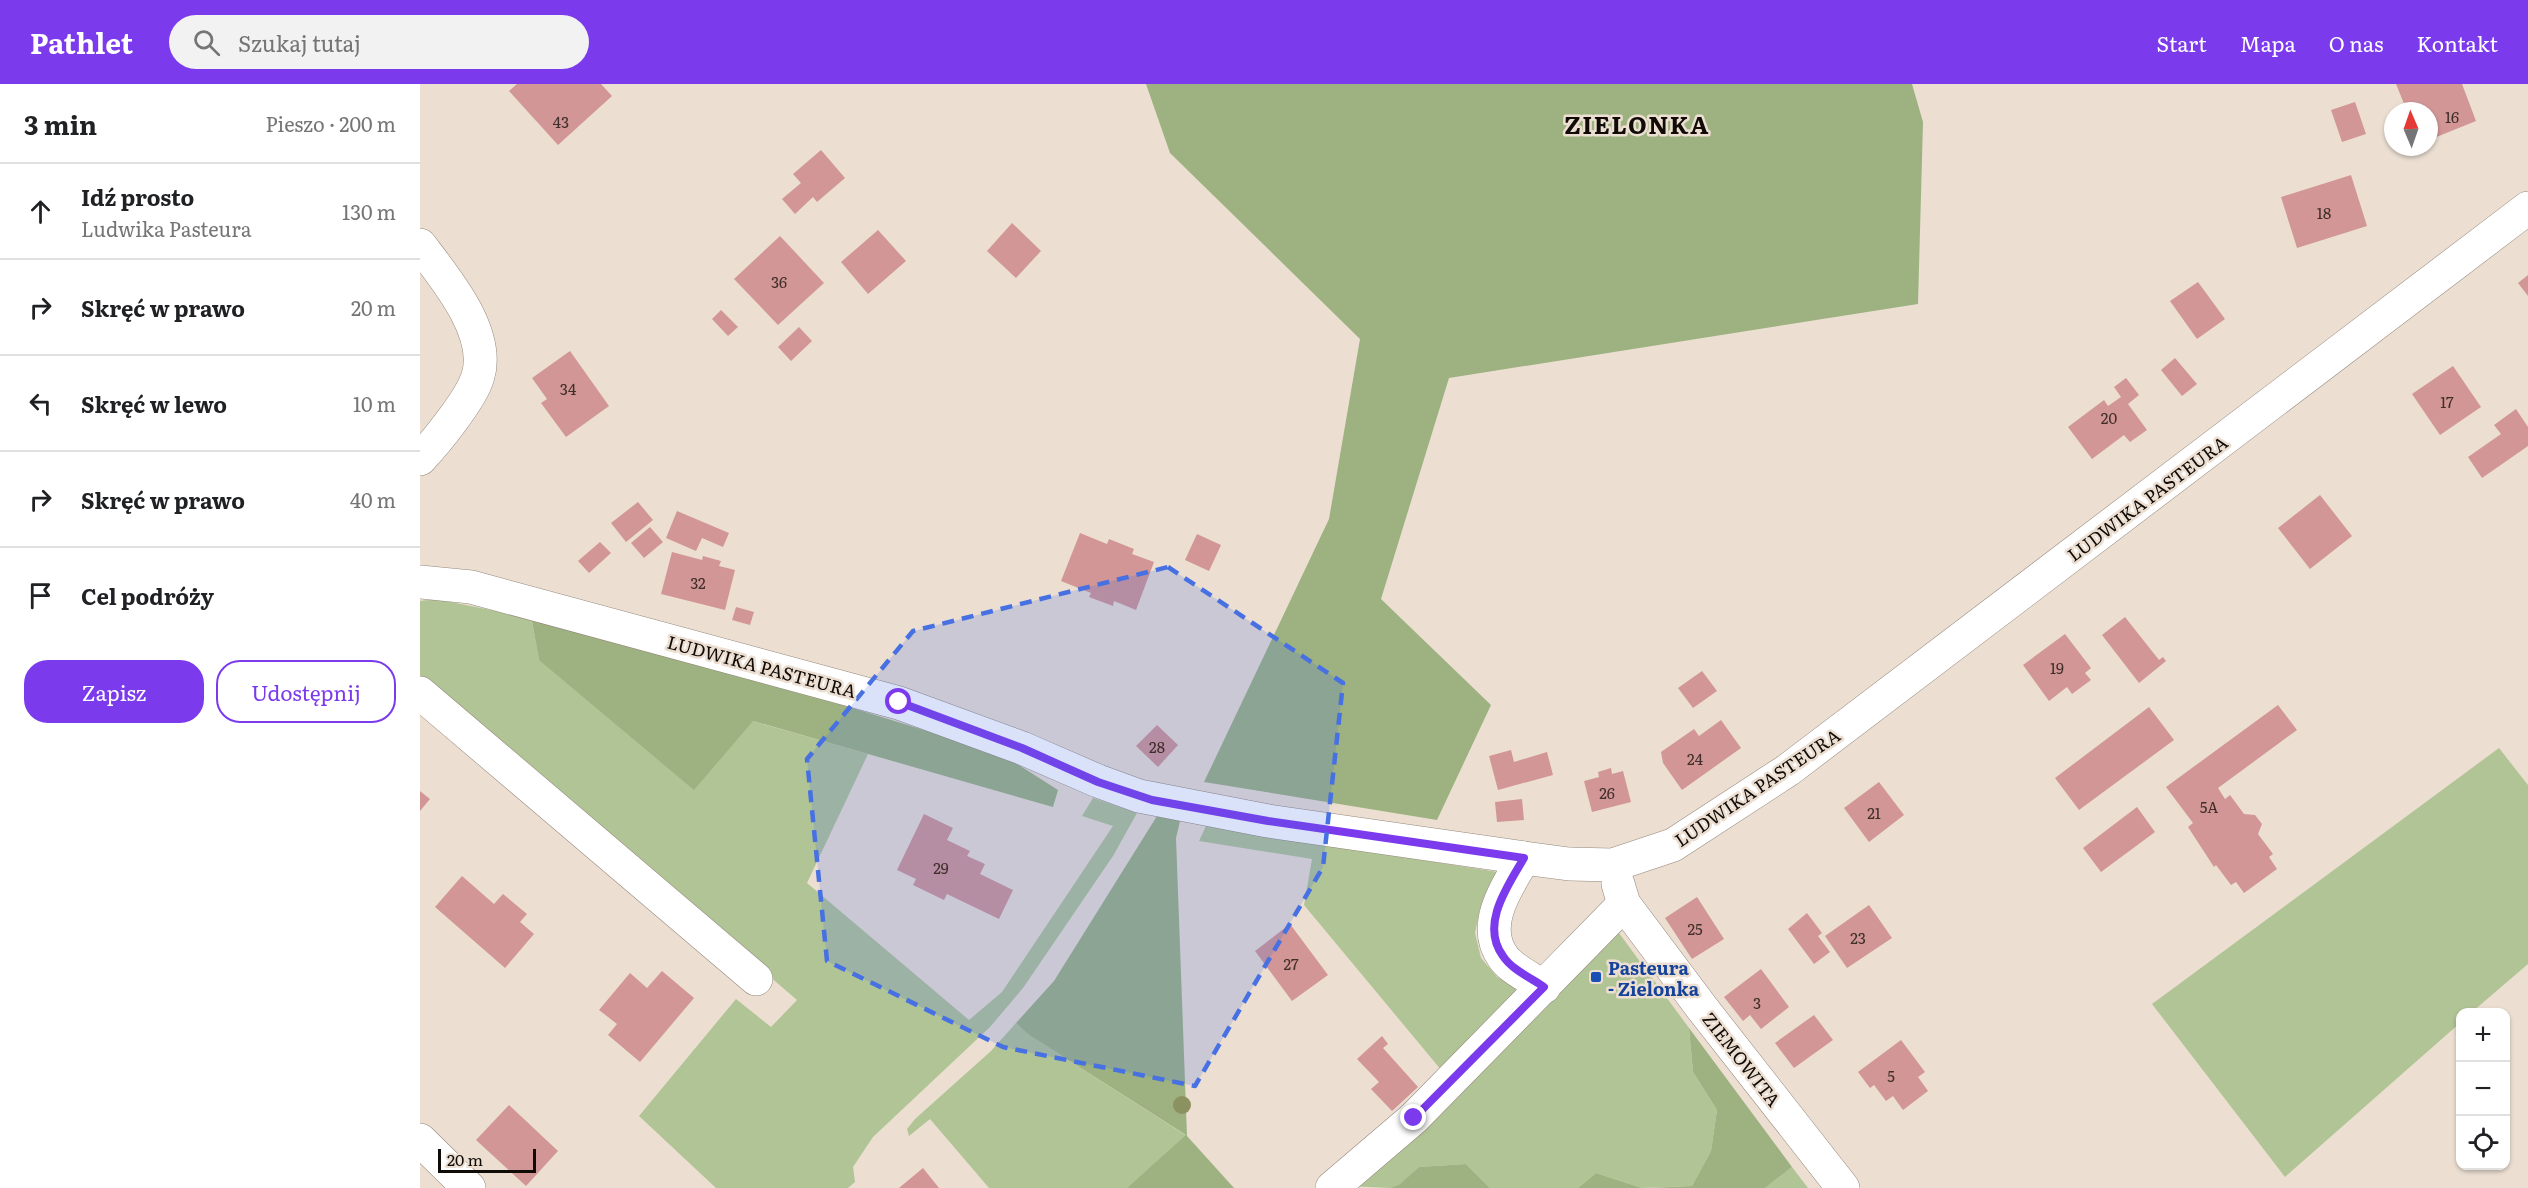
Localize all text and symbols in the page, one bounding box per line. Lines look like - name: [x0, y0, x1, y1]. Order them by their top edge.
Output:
- search box: [169, 15, 589, 69]
- text: Pathlet: [30, 21, 133, 63]
- icon: search: [190, 26, 223, 59]
- text: Szukaj tutaj: [238, 26, 361, 59]
- text: Start: [2157, 27, 2207, 58]
- text: Mapa: [2240, 27, 2296, 58]
- text: O nas: [2329, 27, 2383, 58]
- text: Kontakt: [2416, 27, 2498, 58]
- north arrow: [2384, 102, 2438, 156]
- text: 3 min: [24, 104, 97, 143]
- house number: 16: [2445, 105, 2459, 128]
- district label: ZIELONKA: [1564, 106, 1710, 141]
- text: Pieszo · 200 m: [266, 108, 396, 138]
- house number: 43: [553, 110, 569, 133]
- text: Idź prosto: [81, 180, 194, 213]
- icon: ahead: [24, 195, 57, 228]
- text: 130 m: [342, 196, 396, 226]
- house number: 18: [2317, 201, 2331, 224]
- text: Ludwika Pasteura: [81, 213, 251, 243]
- house number: 36: [771, 270, 787, 293]
- icon: right: [24, 291, 57, 324]
- text: Skręć w prawo: [81, 291, 245, 324]
- text: 20 m: [351, 292, 396, 322]
- house number: 34: [560, 377, 576, 400]
- icon: left: [24, 387, 57, 420]
- text: Skręć w lewo: [81, 387, 227, 420]
- text: 10 m: [353, 388, 396, 418]
- house number: 17: [2440, 390, 2454, 413]
- house number: 20: [2101, 406, 2117, 429]
- street label: LUDWIKA PASTEURA: [2061, 429, 2233, 567]
- icon: right: [24, 483, 57, 516]
- text: Skręć w prawo: [81, 483, 245, 516]
- text: 40 m: [350, 484, 396, 514]
- house number: 32: [690, 571, 706, 594]
- icon: arrive: [24, 579, 57, 612]
- text: Cel podróży: [81, 579, 214, 612]
- street label: LUDWIKA PASTEURA: [665, 628, 859, 704]
- house number: 19: [2050, 656, 2064, 679]
- button: Zapisz: [24, 660, 204, 723]
- button: Udostępnij: [216, 660, 396, 723]
- route start: [885, 688, 911, 714]
- street label: LUDWIKA PASTEURA: [1669, 721, 1845, 853]
- house number: 28: [1149, 735, 1165, 758]
- house number: 24: [1687, 747, 1703, 770]
- house number: 26: [1599, 781, 1615, 804]
- house number: 5A: [2200, 795, 2218, 818]
- house number: 21: [1867, 801, 1881, 824]
- house number: 29: [933, 856, 949, 879]
- house number: 25: [1687, 917, 1703, 940]
- house number: 23: [1850, 926, 1866, 949]
- house number: 27: [1283, 952, 1299, 975]
- place label: Pasteura - Zielonka: [1608, 954, 1700, 1002]
- marker: Pasteura - Zielonka: [1589, 970, 1603, 984]
- house number: 3: [1753, 991, 1761, 1014]
- street label: ZIEMOWITA: [1696, 1006, 1788, 1112]
- map controls: [2456, 1008, 2510, 1170]
- button: +: [2456, 1008, 2510, 1062]
- button: −: [2456, 1062, 2510, 1116]
- house number: 5: [1887, 1064, 1895, 1087]
- route end: [1400, 1104, 1426, 1130]
- button: locate: [2456, 1116, 2510, 1170]
- scale bar: [438, 1146, 536, 1174]
- text: 20 m: [447, 1147, 483, 1171]

